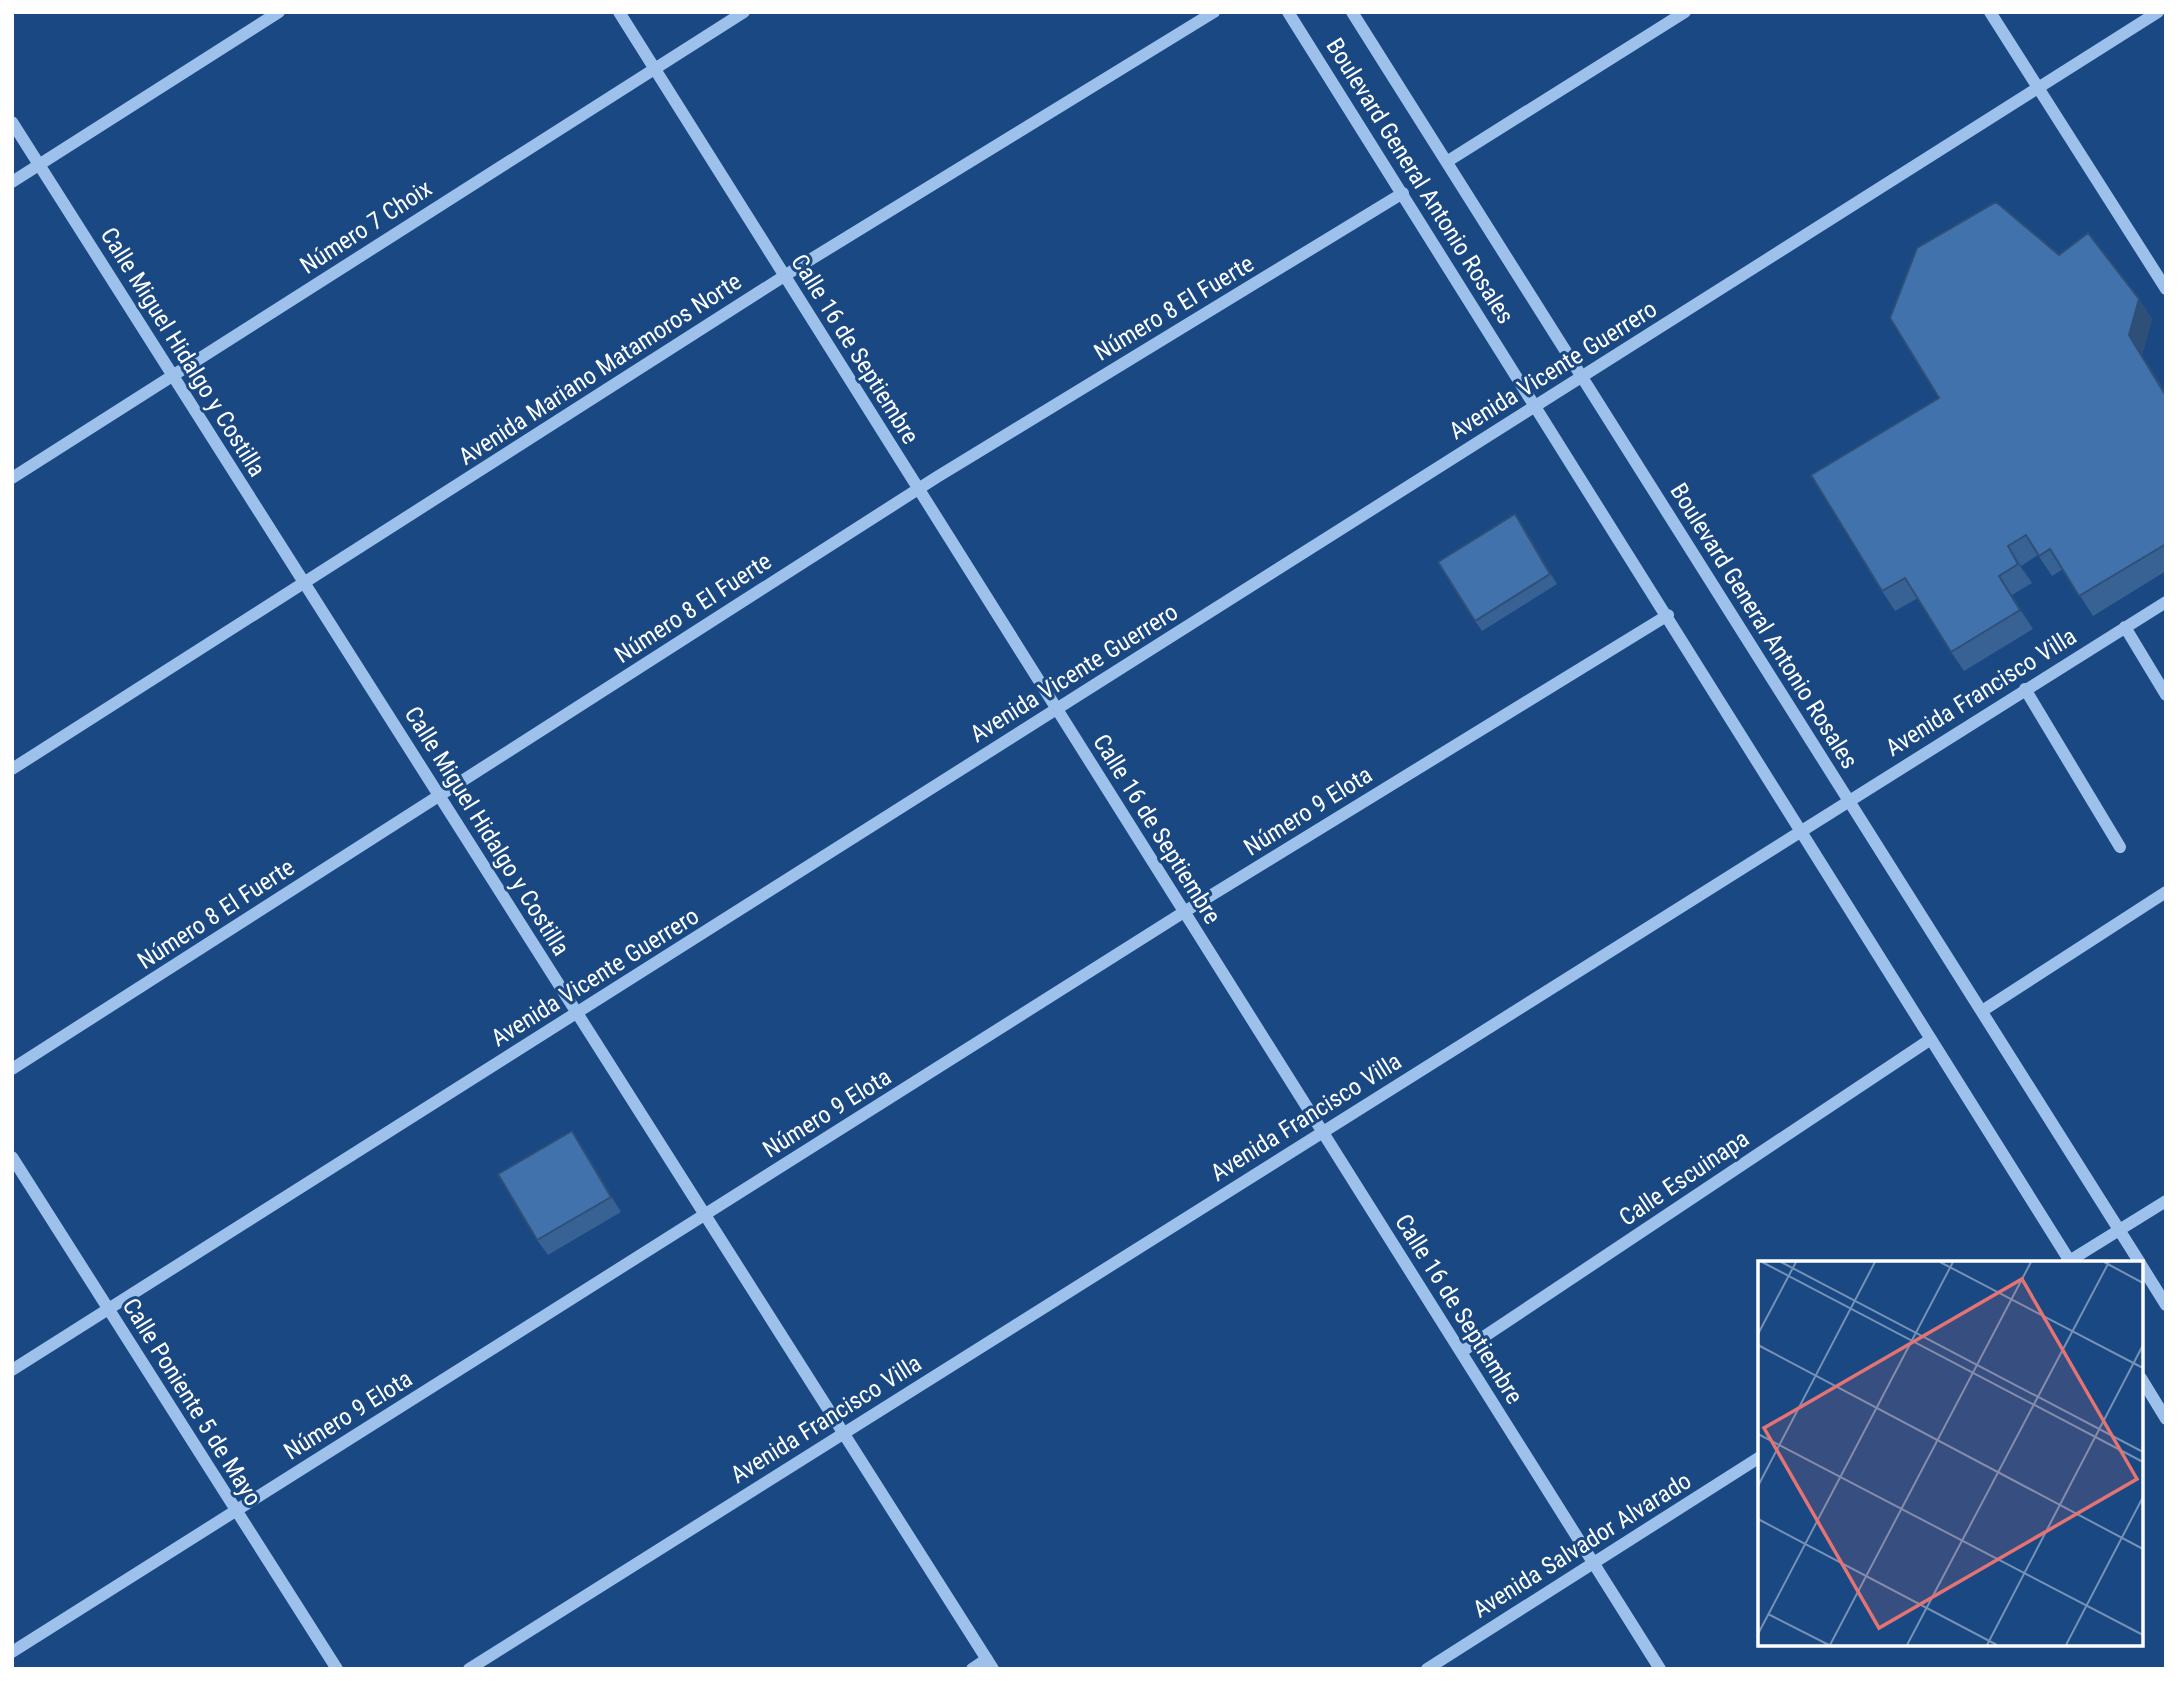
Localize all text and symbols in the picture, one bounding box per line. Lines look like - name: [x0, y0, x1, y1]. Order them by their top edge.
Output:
- street label: Boulevard General Antonio Rosales: [1320, 33, 1520, 329]
- street label: Número 7 Choix: [295, 174, 437, 280]
- street label: Calle Miguel Hidalgo y Costilla: [95, 222, 271, 482]
- street label: Calle 16 de Septiembre: [785, 249, 925, 449]
- street label: Número 8 El Fuerte: [1089, 249, 1259, 367]
- street label: Avenida Mariano Matamoros Norte: [454, 267, 746, 471]
- street label: Avenida Vicente Guerrero: [1444, 295, 1662, 445]
- street label: Boulevard General Antonio Rosales: [1664, 478, 1864, 774]
- street label: Número 8 El Fuerte: [609, 547, 777, 669]
- street label: Avenida Vicente Guerrero: [965, 598, 1183, 748]
- street label: Avenida Francisco Villa: [1881, 622, 2081, 762]
- street label: Calle Miguel Hidalgo y Costilla: [399, 701, 575, 961]
- street label: Calle 16 de Septiembre: [1087, 729, 1227, 929]
- street label: Número 9 Elota: [1239, 760, 1377, 862]
- street label: Número 8 El Fuerte: [132, 853, 300, 975]
- street label: Avenida Vicente Guerrero: [486, 902, 704, 1052]
- street label: Avenida Francisco Villa: [1206, 1047, 1406, 1187]
- street label: Número 9 Elota: [758, 1062, 896, 1164]
- street label: Calle Escuinapa: [1614, 1124, 1754, 1232]
- street label: Calle 16 de Septiembre: [1389, 1209, 1529, 1409]
- inset map: [1758, 1261, 2143, 1646]
- street label: Calle Poniente 5 de Mayo: [117, 1293, 267, 1511]
- street label: Avenida Francisco Villa: [726, 1349, 926, 1489]
- street label: Número 9 Elota: [279, 1364, 417, 1466]
- street label: Avenida Salvador Alvarado: [1468, 1466, 1696, 1624]

